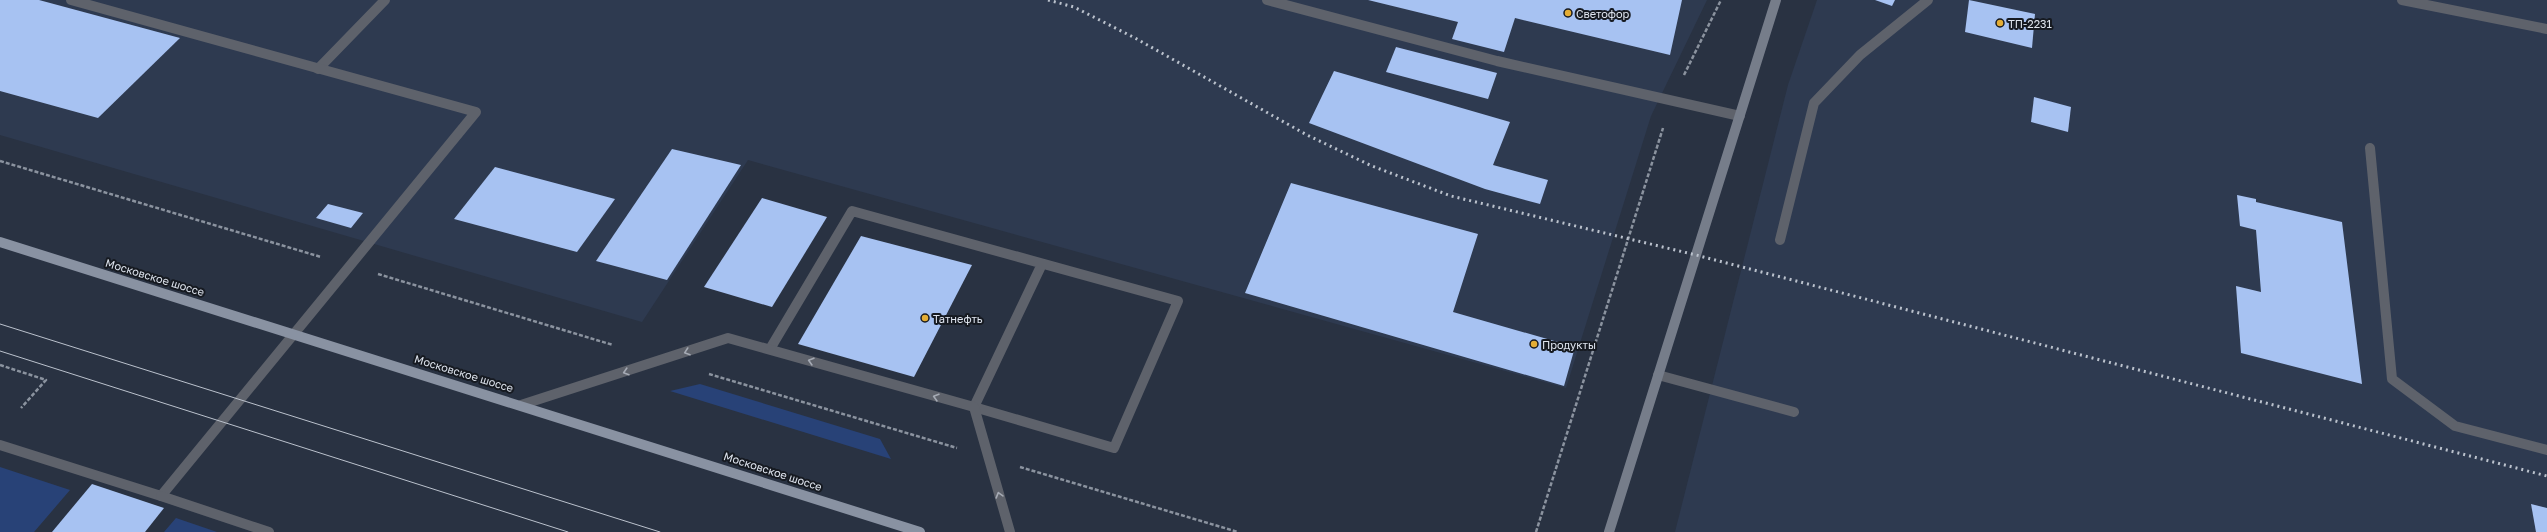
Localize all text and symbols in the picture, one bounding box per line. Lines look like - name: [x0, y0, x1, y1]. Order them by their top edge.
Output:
- place label: Светофор: [1576, 7, 1630, 20]
- marker: Светофор: [1563, 8, 1573, 18]
- place label: ТП-2231: [2008, 17, 2052, 30]
- marker: ТП-2231: [1995, 18, 2005, 28]
- street label: Московское шоссе: [104, 256, 206, 298]
- place label: Татнефть: [933, 312, 983, 325]
- marker: Татнефть: [920, 313, 930, 323]
- place label: Продукты: [1542, 338, 1596, 351]
- marker: Продукты: [1529, 339, 1539, 349]
- one-way arrow: [683, 347, 690, 356]
- street label: Московское шоссе: [413, 352, 515, 394]
- one-way arrow: [808, 357, 815, 366]
- one-way arrow: [622, 367, 629, 376]
- one-way arrow: [933, 393, 939, 401]
- street label: Московское шоссе: [722, 449, 824, 493]
- one-way arrow: [995, 491, 1004, 498]

